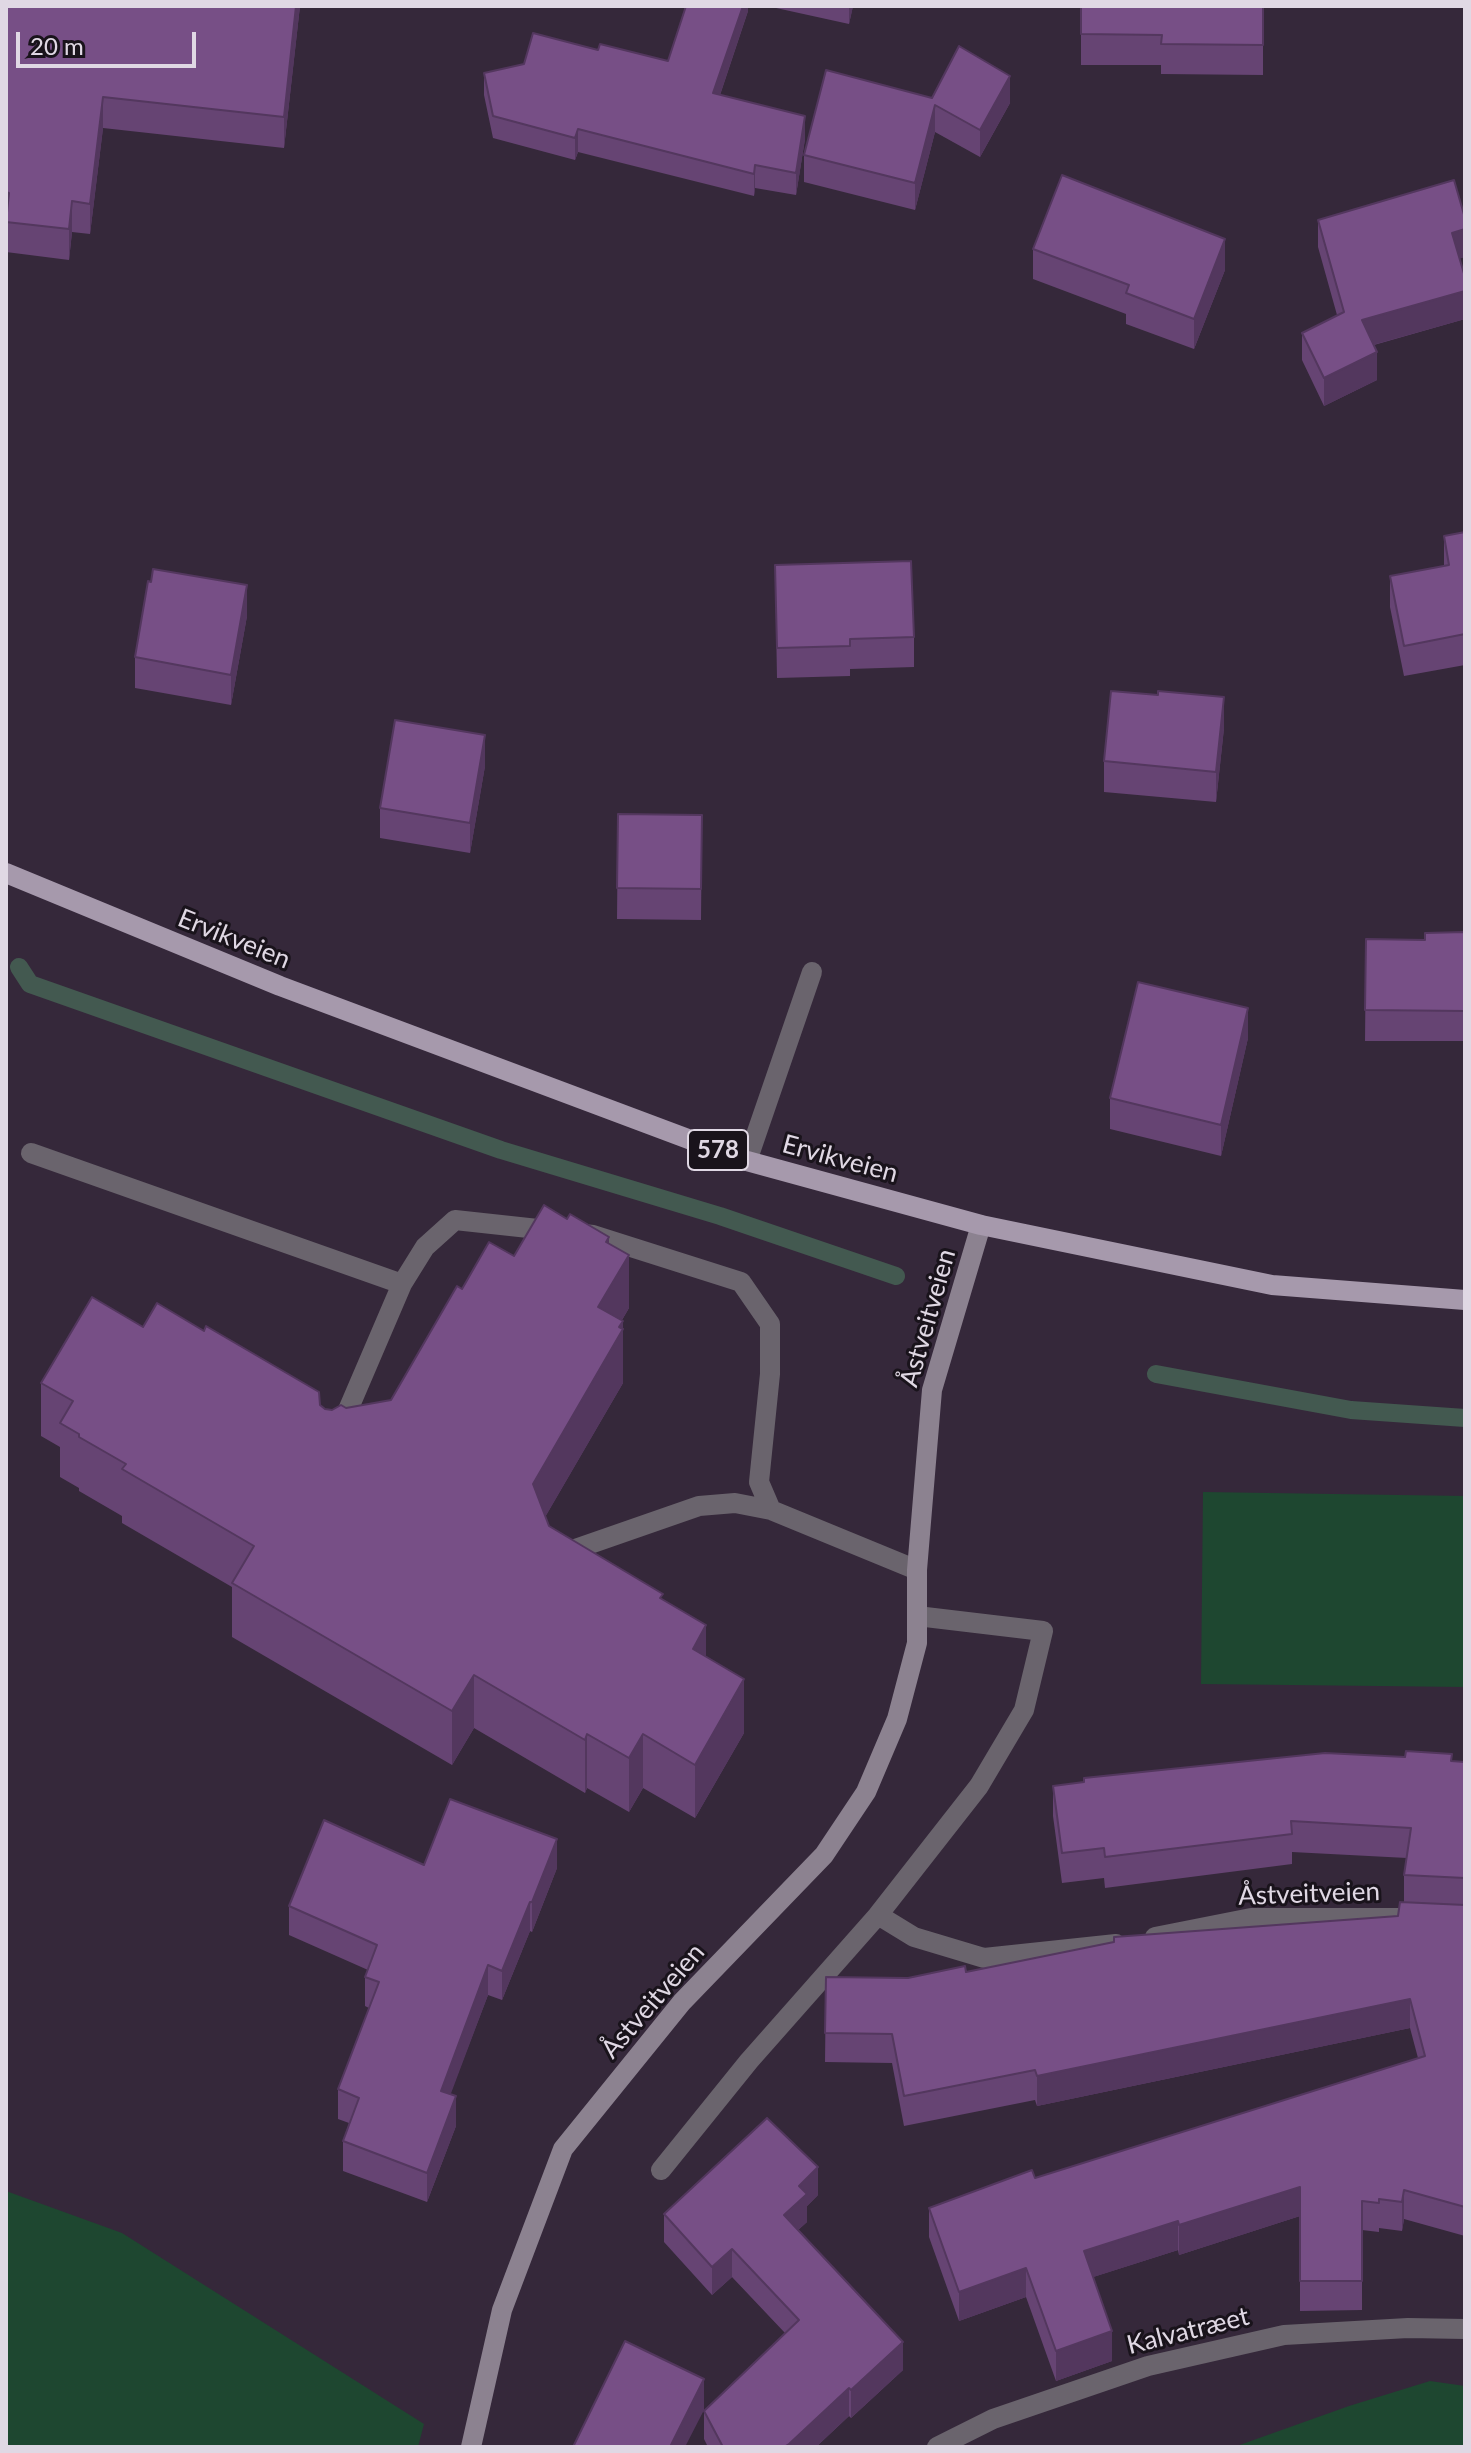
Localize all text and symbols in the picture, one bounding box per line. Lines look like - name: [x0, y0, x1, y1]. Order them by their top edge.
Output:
- scale bar: [20, 16, 200, 66]
- text: 20 m: [30, 31, 84, 60]
- street label: Ervikveien: [173, 902, 295, 976]
- street label: Ervikveien: [779, 1129, 901, 1189]
- road number: 578: [688, 1130, 748, 1170]
- street label: Åstveitveien: [893, 1246, 963, 1390]
- street label: Åstveitveien: [1238, 1876, 1380, 1912]
- street label: Åstveitveien: [595, 1937, 711, 2065]
- street label: Kalvatræet: [1124, 2301, 1252, 2361]

